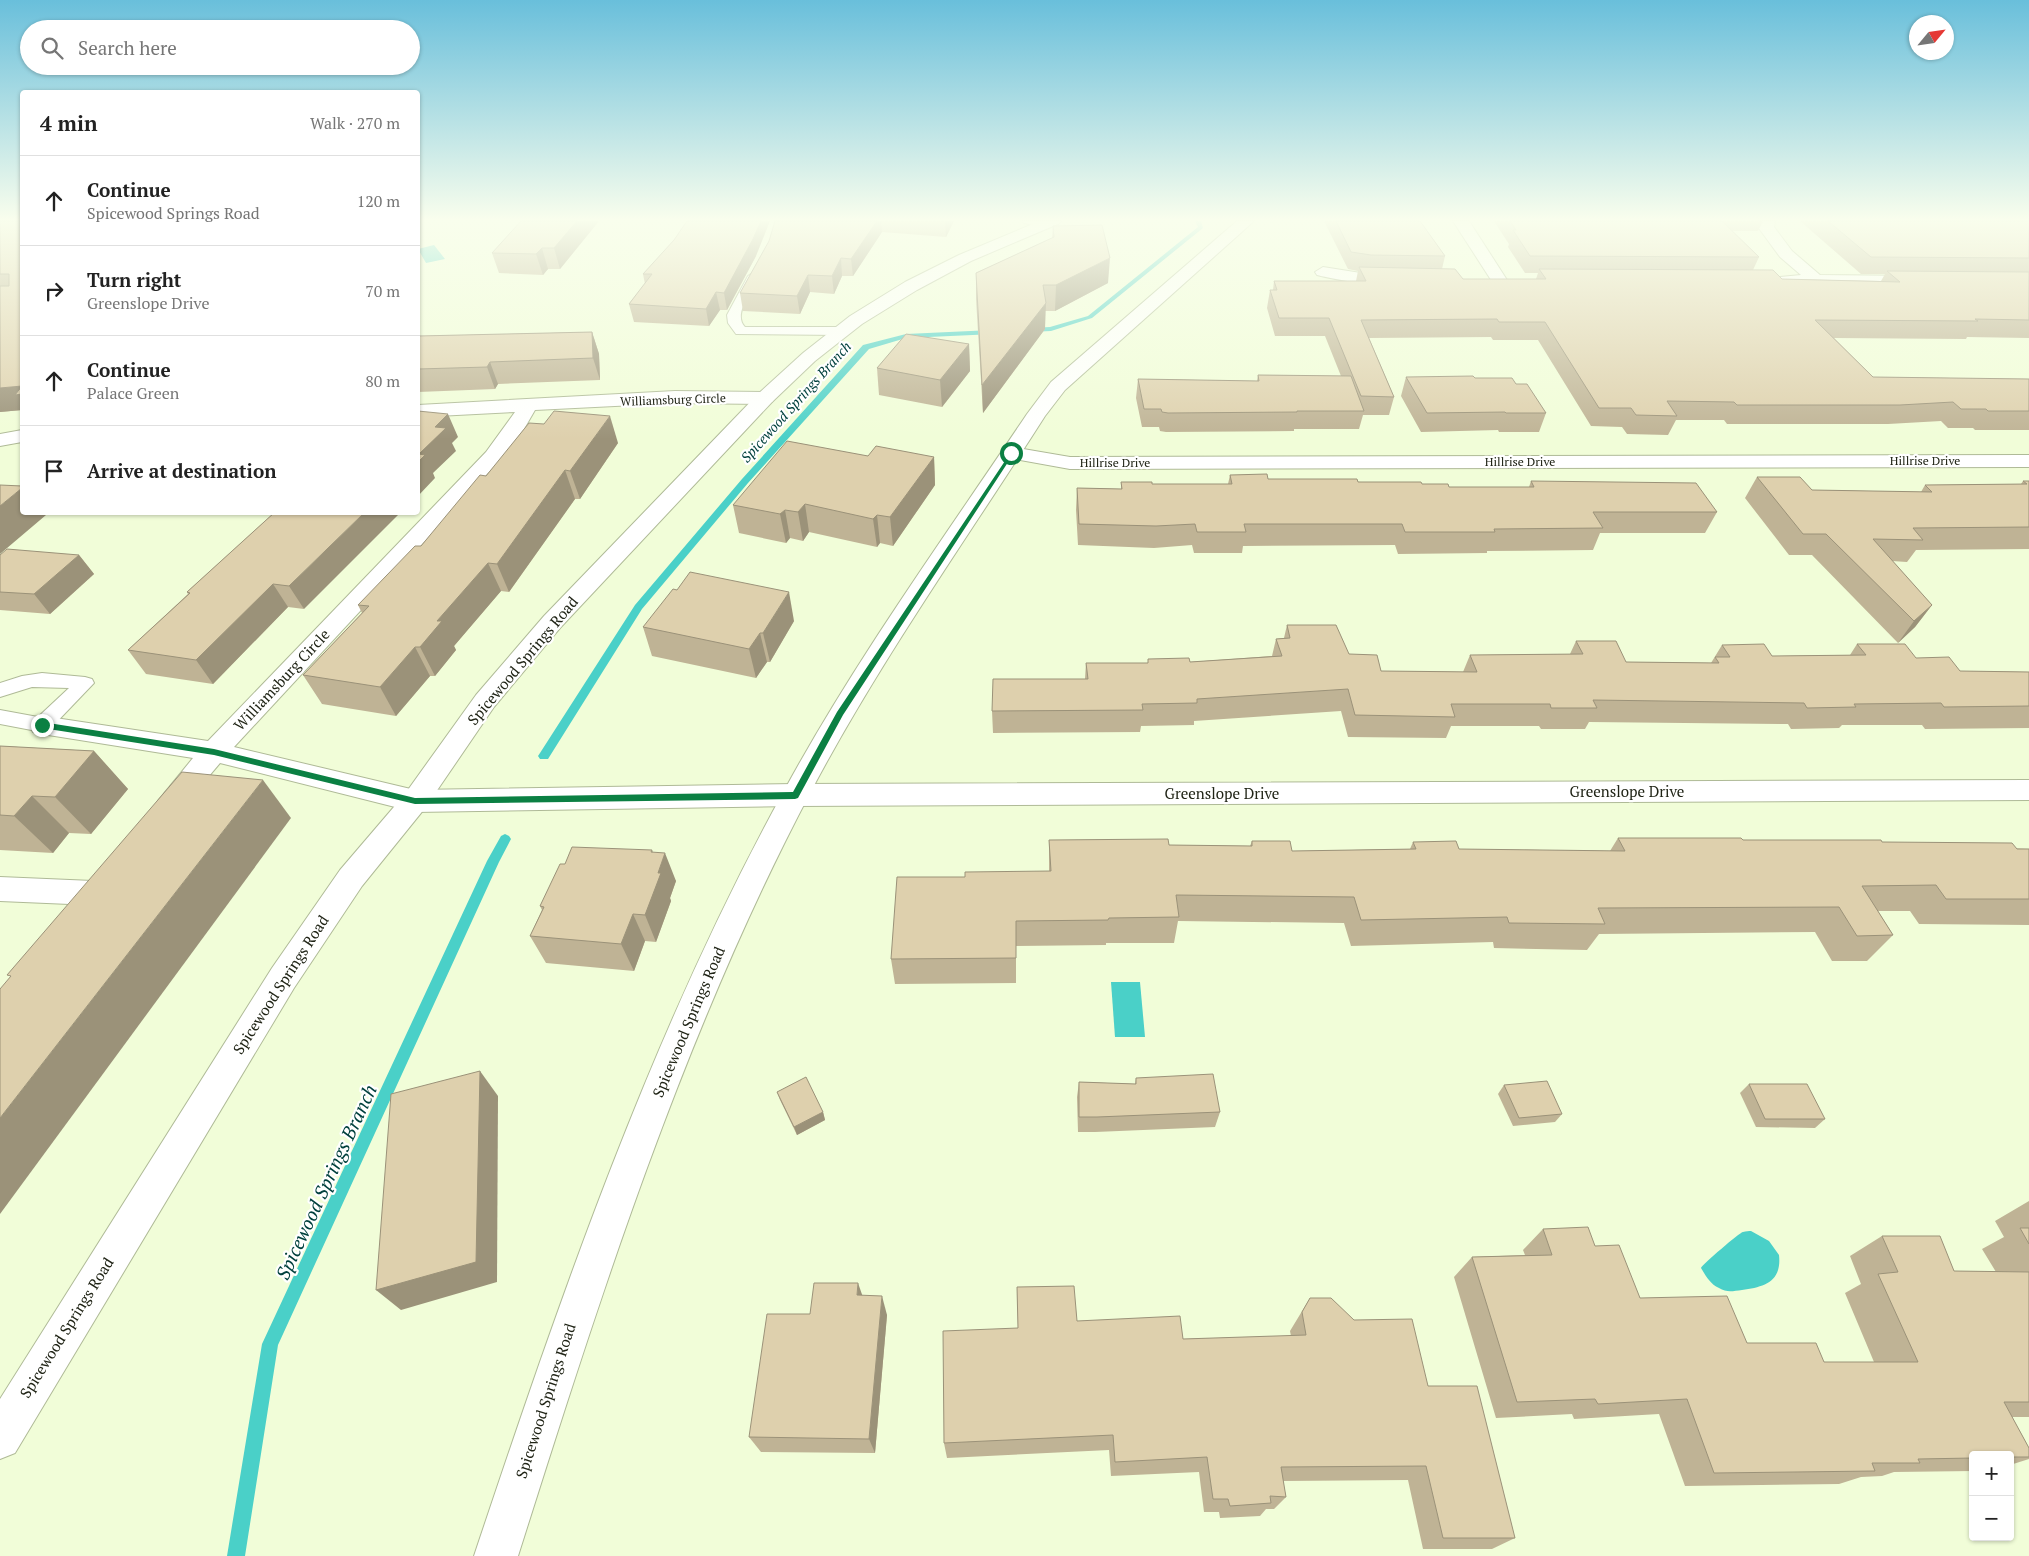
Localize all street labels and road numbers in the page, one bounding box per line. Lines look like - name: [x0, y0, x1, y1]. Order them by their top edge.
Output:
- street label: Williamsburg Circle: [620, 390, 726, 409]
- street label: Hillrise Drive: [1890, 453, 1960, 468]
- street label: Hillrise Drive: [1485, 454, 1555, 469]
- street label: Hillrise Drive: [1080, 455, 1150, 470]
- street label: Spicewood Springs Road: [463, 592, 582, 729]
- street label: Williamsburg Circle: [229, 624, 334, 734]
- street label: Greenslope Drive: [1570, 781, 1684, 801]
- street label: Greenslope Drive: [1165, 783, 1279, 803]
- street label: Spicewood Springs Road: [228, 911, 333, 1058]
- street label: Spicewood Springs Road: [647, 943, 729, 1100]
- street label: Spicewood Springs Road: [15, 1254, 118, 1401]
- street label: Spicewood Springs Road: [511, 1321, 580, 1481]

